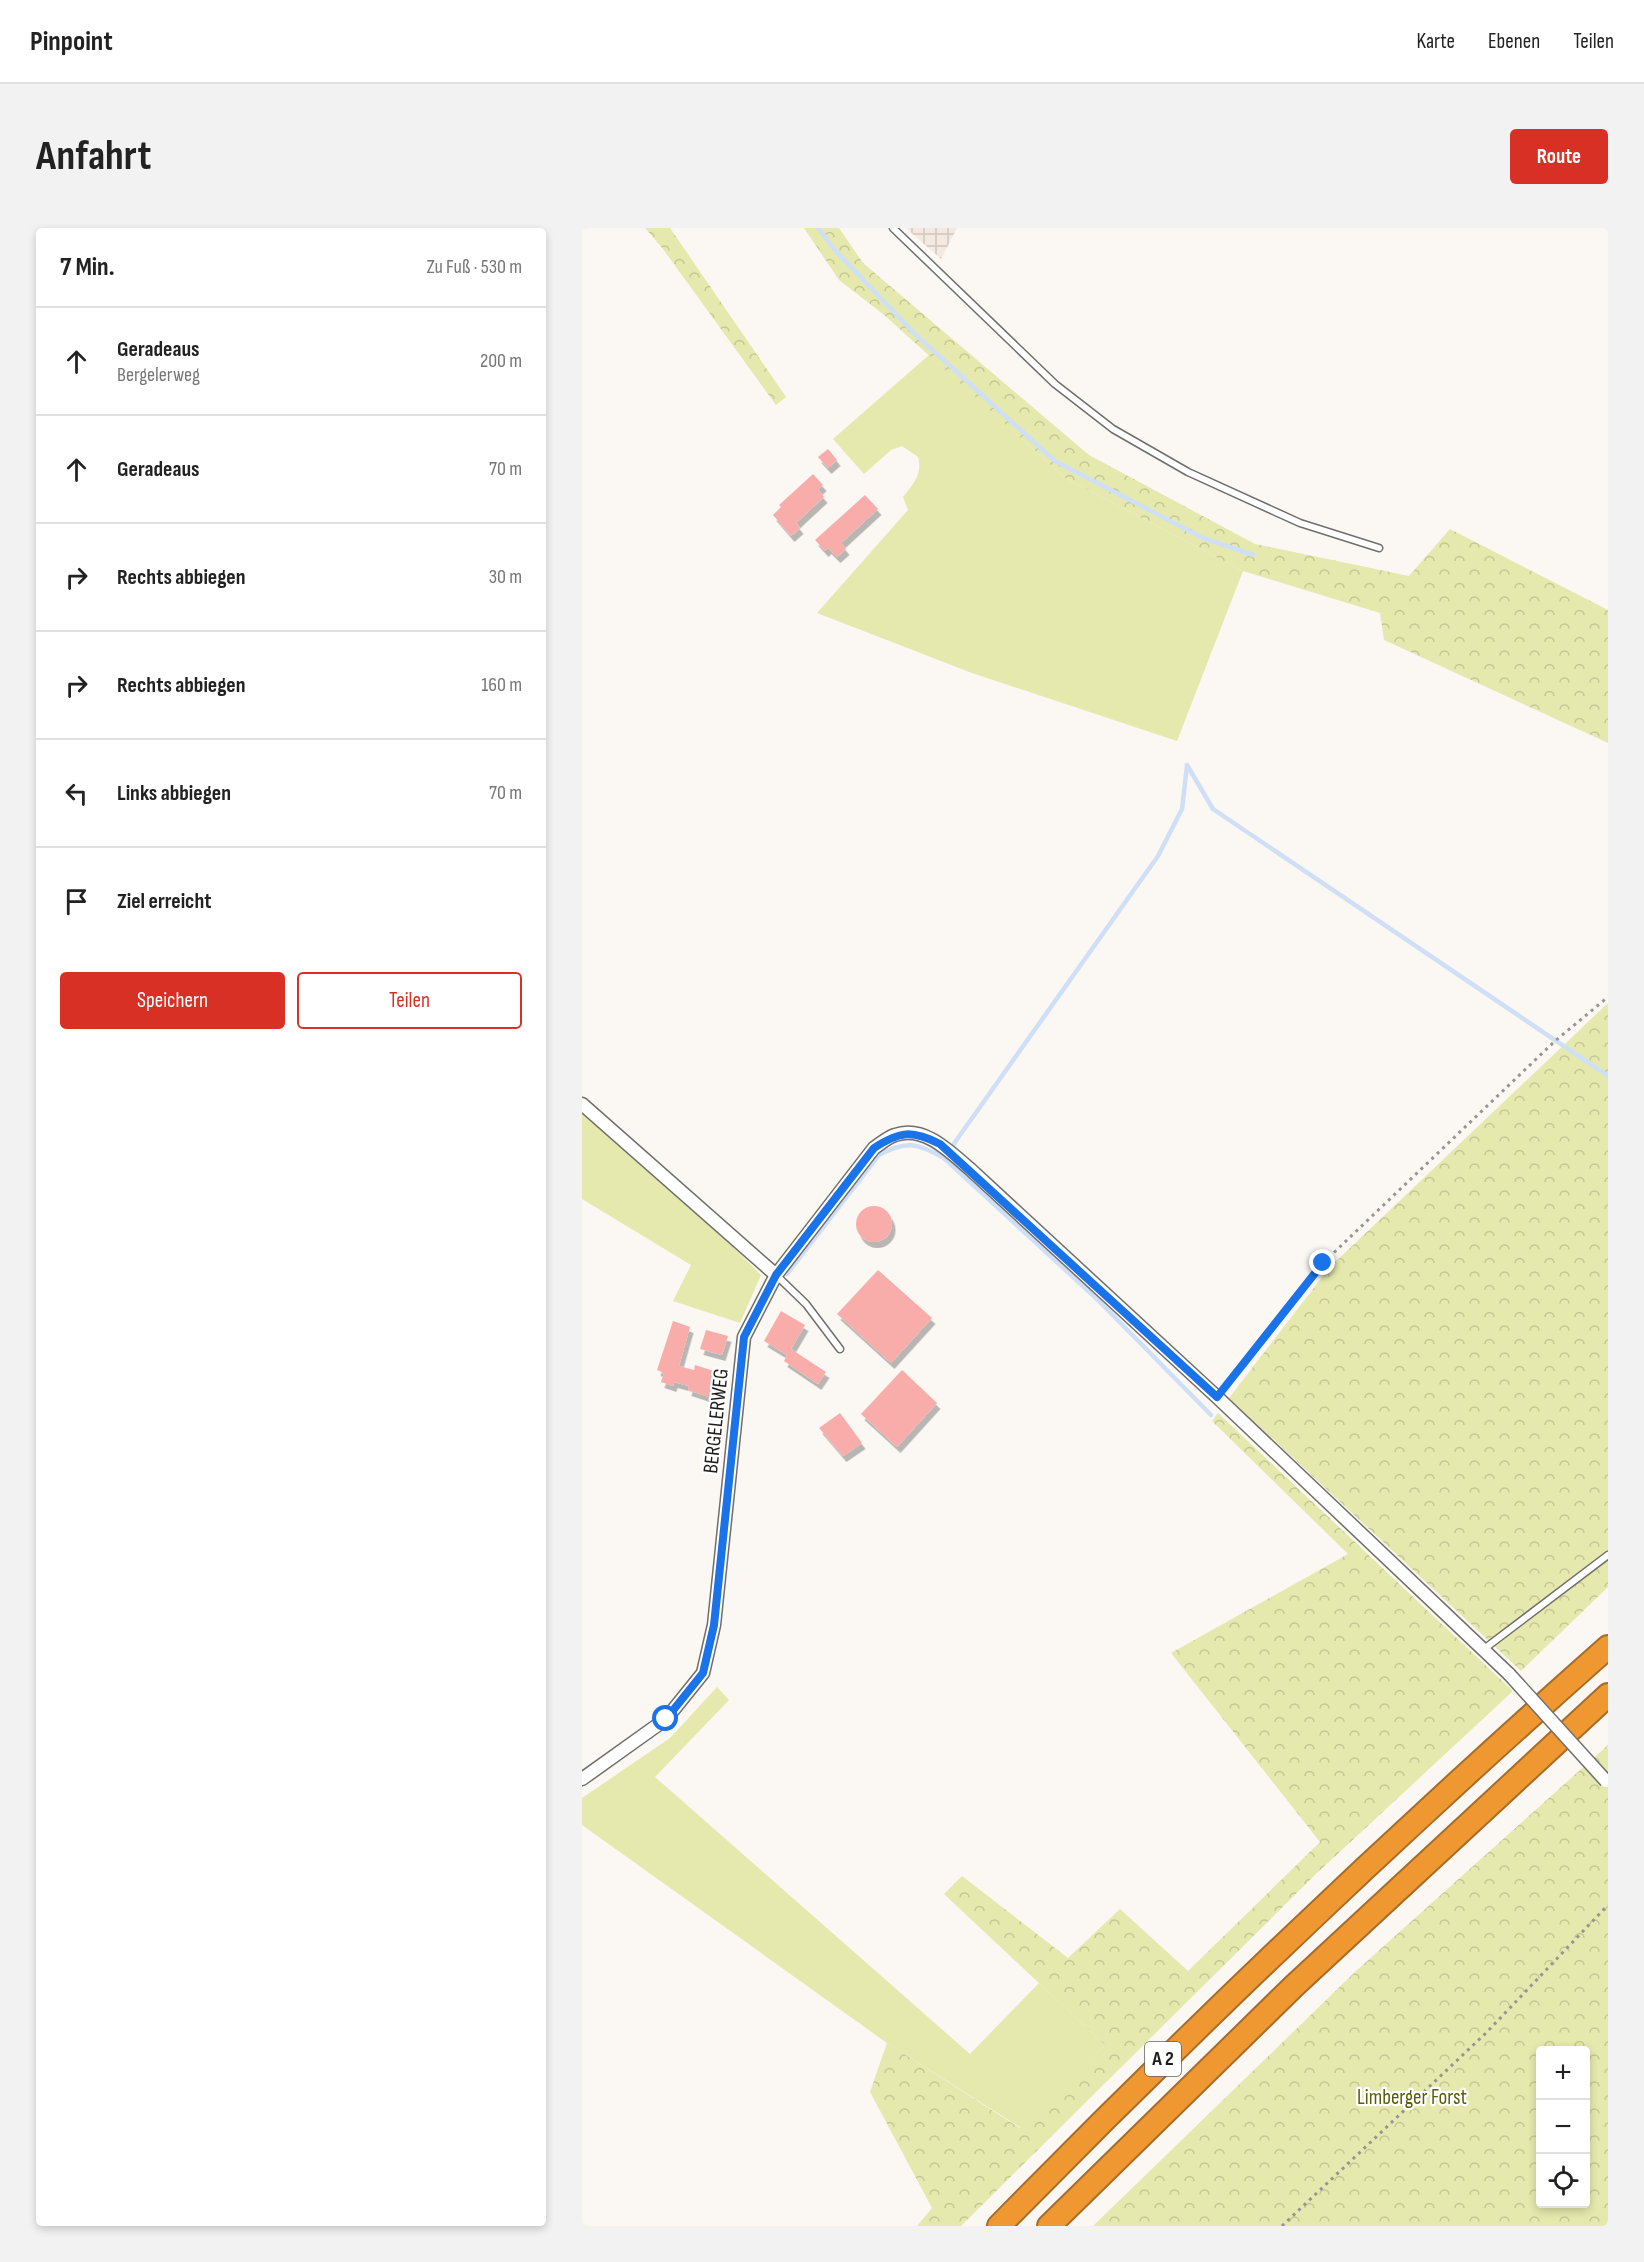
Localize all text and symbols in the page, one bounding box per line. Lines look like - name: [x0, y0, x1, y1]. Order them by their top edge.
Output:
- text: Pinpoint: [30, 25, 113, 58]
- text: Karte: [1417, 29, 1455, 54]
- text: Ebenen: [1488, 29, 1540, 54]
- text: Teilen: [1573, 29, 1614, 54]
- button: Route: [1510, 129, 1608, 184]
- text: Anfahrt: [36, 131, 151, 182]
- text: 7 Min.: [60, 252, 115, 283]
- text: Zu Fuß · 530 m: [426, 255, 522, 279]
- text: Geradeaus: [117, 336, 200, 363]
- icon: ahead: [60, 345, 93, 378]
- text: 200 m: [480, 349, 522, 373]
- text: Bergelerweg: [117, 363, 200, 387]
- icon: ahead: [60, 453, 93, 486]
- text: Geradeaus: [117, 456, 200, 483]
- text: 70 m: [489, 457, 522, 481]
- icon: right: [60, 561, 93, 594]
- text: Rechts abbiegen: [117, 564, 246, 591]
- text: 30 m: [489, 565, 522, 589]
- icon: right: [60, 669, 93, 702]
- text: Rechts abbiegen: [117, 672, 246, 699]
- text: 160 m: [481, 673, 522, 697]
- icon: left: [60, 777, 93, 810]
- text: Links abbiegen: [117, 780, 231, 807]
- text: 70 m: [489, 781, 522, 805]
- icon: arrive: [60, 885, 93, 918]
- text: Ziel erreicht: [117, 888, 212, 915]
- button: Speichern: [60, 972, 285, 1029]
- button: Teilen: [297, 972, 522, 1029]
- route end: [1309, 1249, 1335, 1275]
- street label: BERGELERWEG: [698, 1367, 734, 1475]
- route start: [652, 1705, 678, 1731]
- road number: A 2: [1145, 2042, 1181, 2076]
- map controls: [1536, 2046, 1590, 2208]
- button: +: [1536, 2046, 1590, 2100]
- park label: Limberger Forst: [1357, 2085, 1467, 2110]
- button: −: [1536, 2100, 1590, 2154]
- button: locate: [1536, 2154, 1590, 2208]

